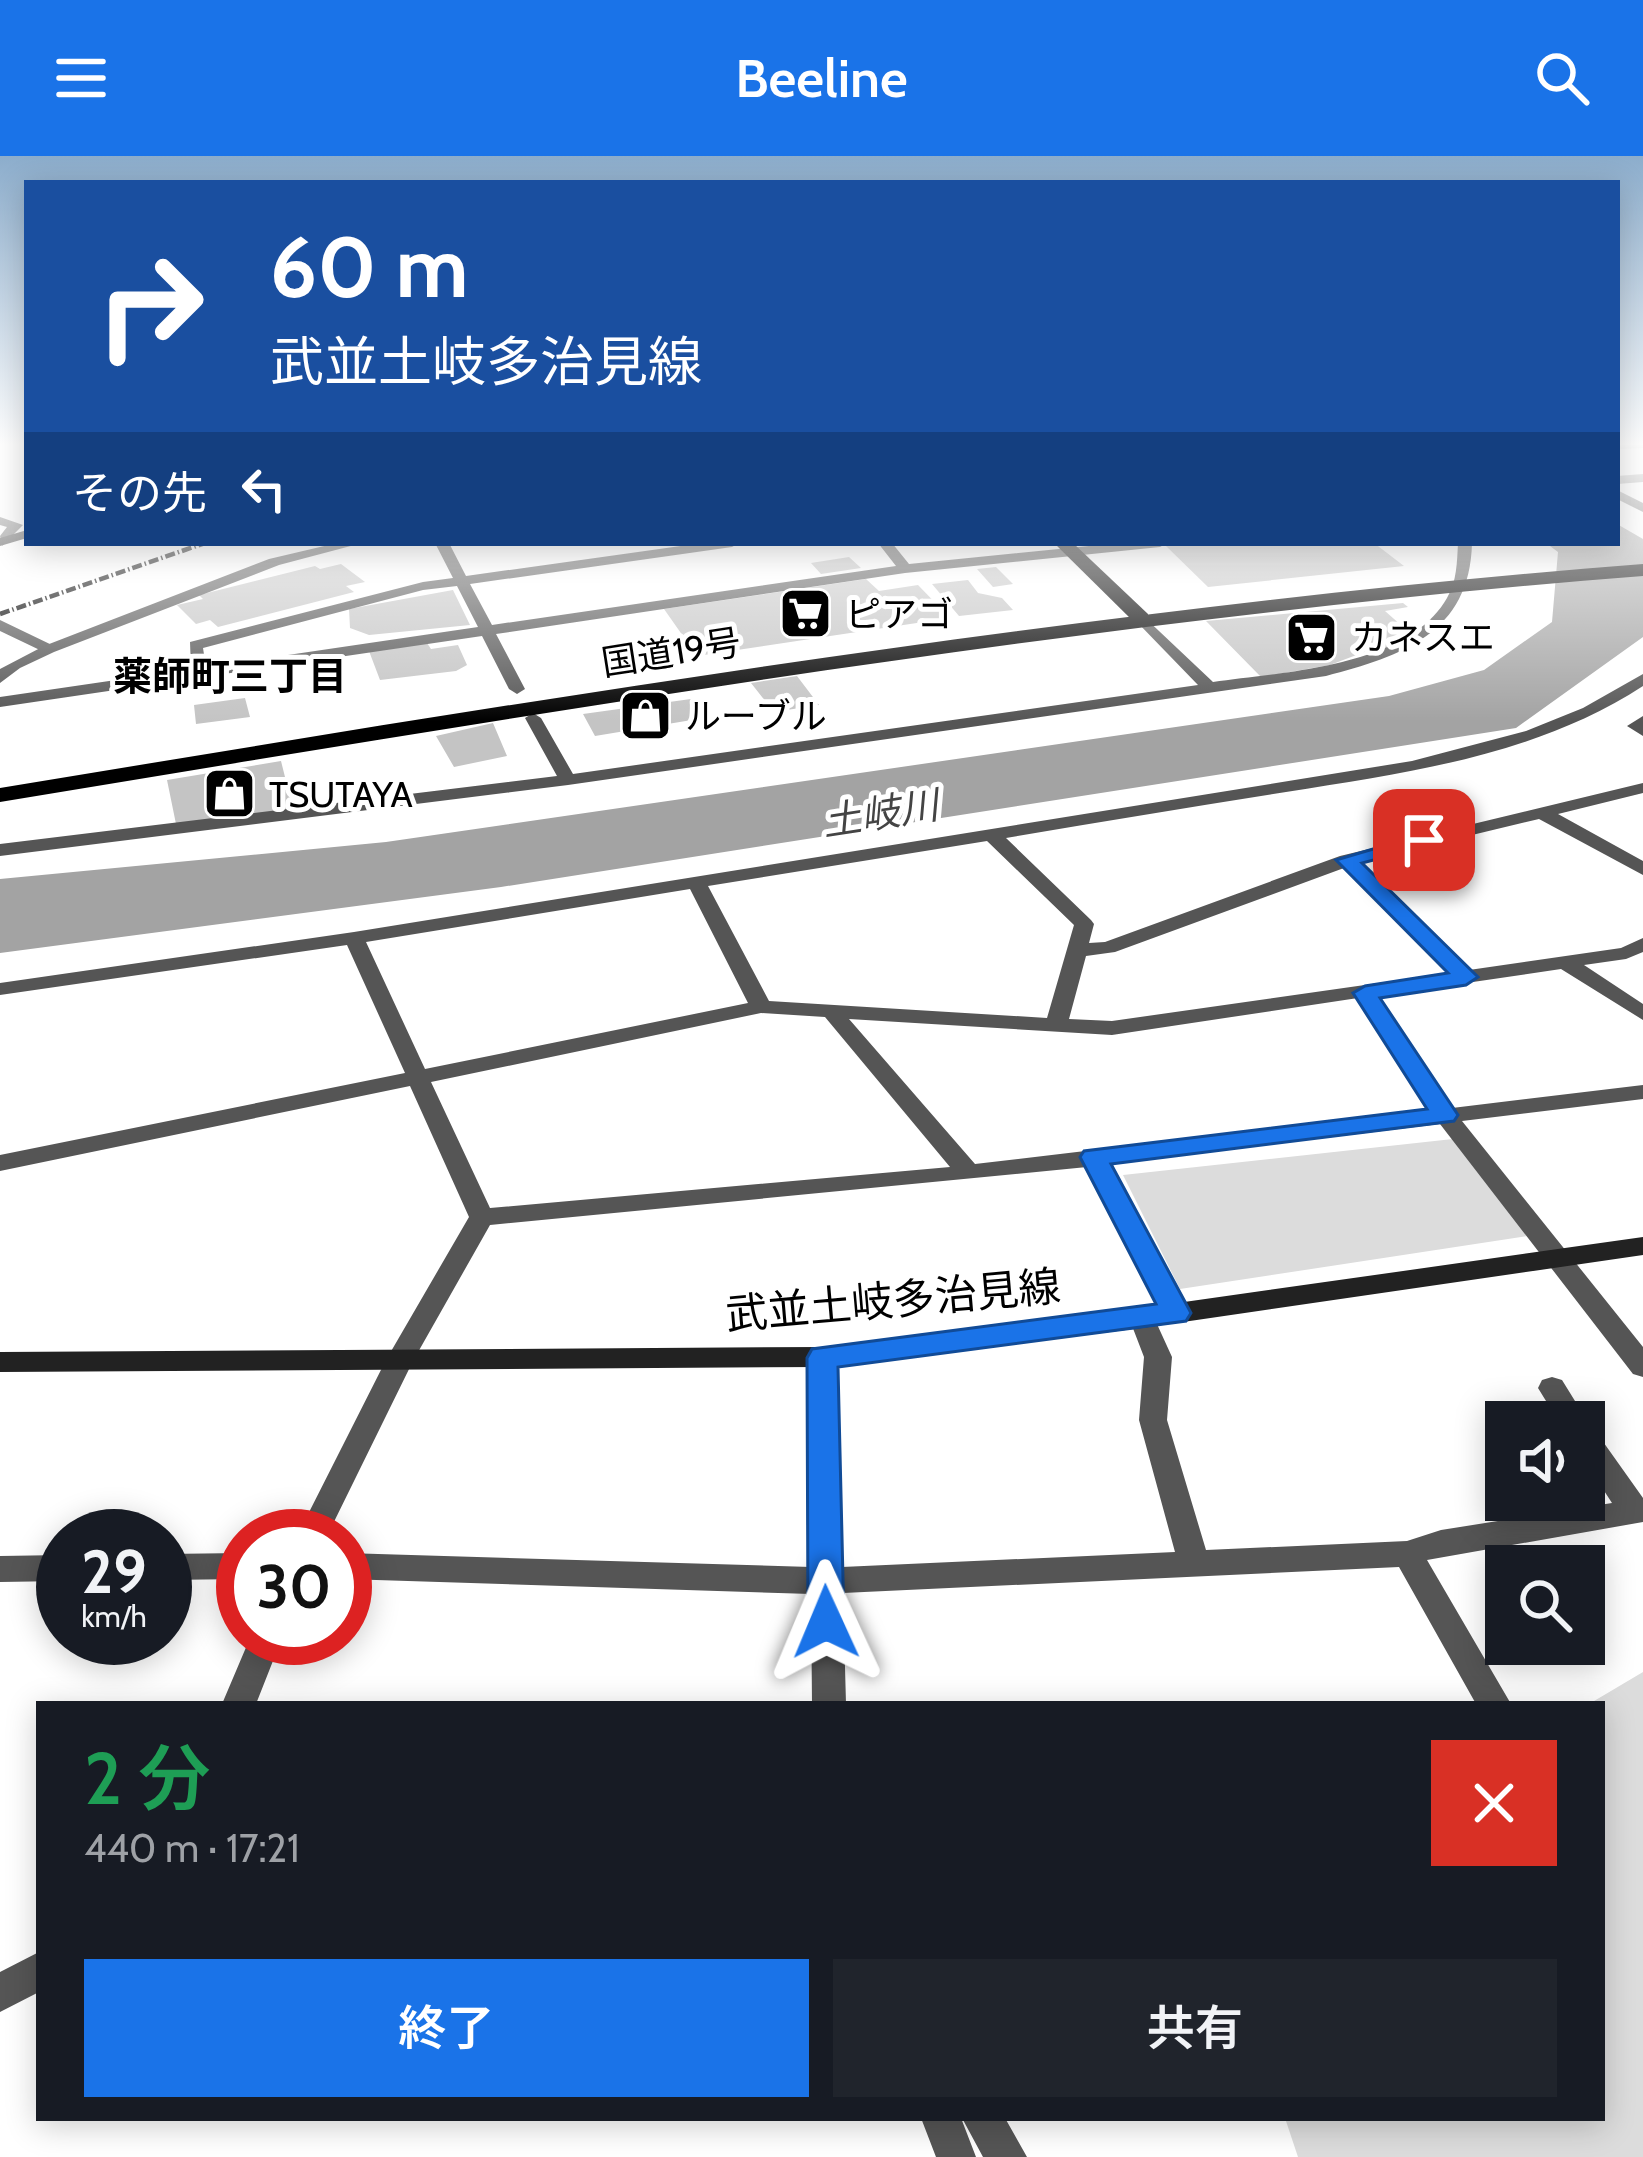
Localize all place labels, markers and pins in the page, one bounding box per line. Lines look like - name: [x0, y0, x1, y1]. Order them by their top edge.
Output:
- supermarket icon: ピアゴ: [778, 586, 834, 642]
- place label: ピアゴ: [845, 592, 953, 636]
- supermarket icon: カネスエ: [1284, 609, 1340, 665]
- place label: カネスエ: [1351, 615, 1495, 659]
- shop icon: ルーブル: [618, 688, 674, 744]
- place label: ルーブル: [685, 694, 827, 738]
- shop icon: TSUTAYA: [202, 766, 258, 822]
- place label: TSUTAYA: [269, 772, 413, 816]
- pin: [1373, 789, 1475, 891]

